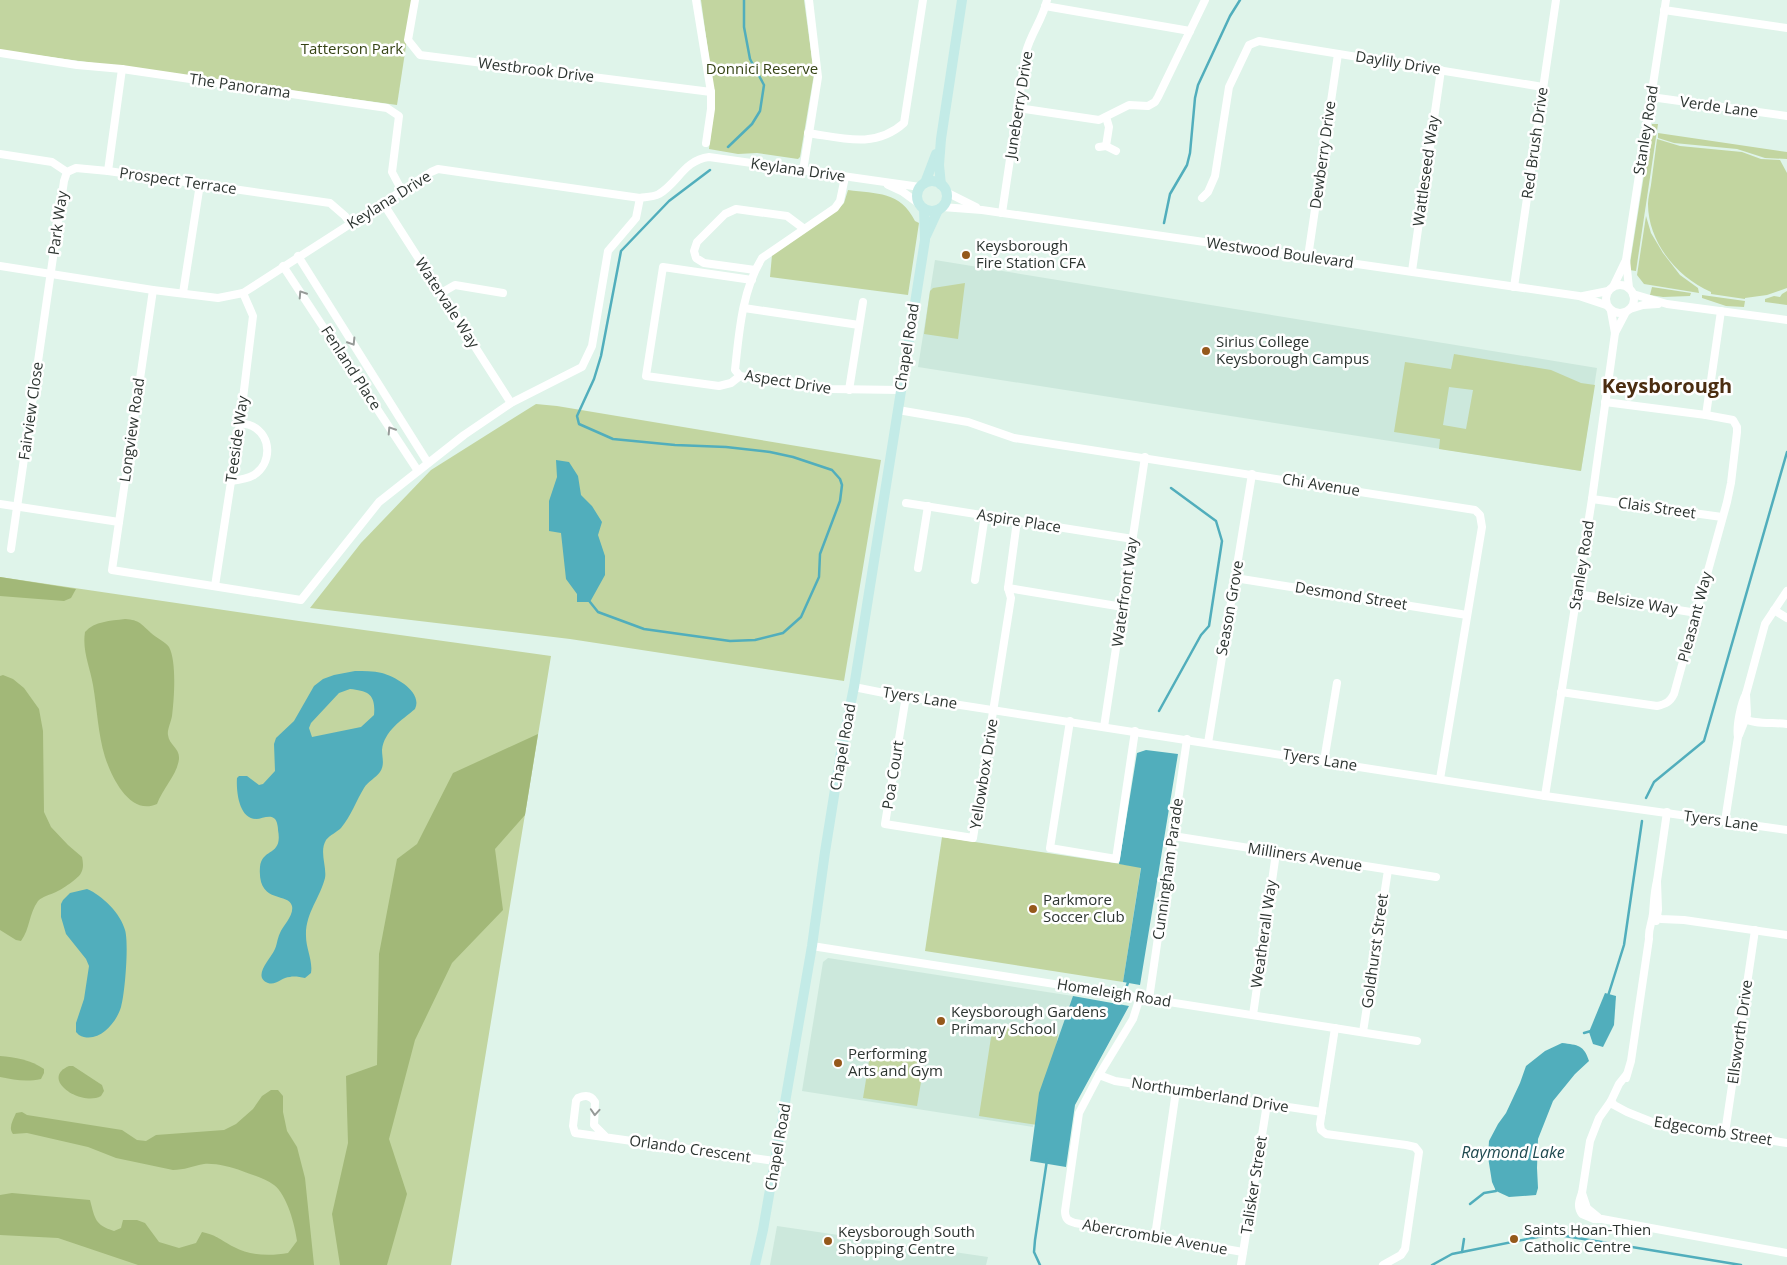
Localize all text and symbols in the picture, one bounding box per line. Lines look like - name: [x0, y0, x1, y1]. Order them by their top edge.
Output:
- park label: Tatterson Park: [301, 38, 403, 58]
- street label: Daylily Drive: [1354, 45, 1442, 79]
- street label: Juneberry Drive: [999, 50, 1036, 162]
- street label: Westbrook Drive: [477, 52, 595, 86]
- park label: Donnici Reserve: [706, 58, 818, 78]
- street label: The Panorama: [188, 68, 292, 102]
- street label: Stanley Road: [1628, 84, 1662, 176]
- street label: Red Brush Drive: [1516, 86, 1552, 200]
- street label: Verde Lane: [1679, 91, 1760, 121]
- street label: Dewberry Drive: [1305, 100, 1339, 210]
- street label: Wattleseed Way: [1407, 114, 1443, 228]
- street label: Keylana Drive: [750, 152, 847, 186]
- street label: Prospect Terrace: [118, 162, 238, 198]
- street label: Keylana Drive: [343, 165, 434, 233]
- street label: Park Way: [43, 189, 72, 256]
- street label: Westwood Boulevard: [1205, 232, 1355, 272]
- place label: Keysborough Fire Station CFA: [976, 235, 1086, 272]
- marker: Keysborough Fire Station CFA: [960, 249, 972, 261]
- street label: Watervale Way: [411, 254, 485, 352]
- one-way arrow: [299, 291, 308, 300]
- street label: Chapel Road: [889, 302, 923, 392]
- street label: Fenland Place: [317, 322, 387, 413]
- place label: Sirius College Keysborough Campus: [1216, 331, 1369, 368]
- one-way arrow: [346, 337, 355, 346]
- marker: Sirius College Keysborough Campus: [1200, 345, 1212, 357]
- street label: Fairview Close: [13, 360, 47, 461]
- street label: Aspect Drive: [743, 364, 833, 398]
- district label: Keysborough: [1602, 372, 1732, 399]
- street label: Longview Road: [114, 376, 148, 483]
- street label: Teeside Way: [220, 394, 252, 483]
- one-way arrow: [388, 426, 397, 436]
- street label: Chi Avenue: [1281, 468, 1362, 500]
- street label: Clais Street: [1617, 492, 1697, 522]
- street label: Aspire Place: [976, 504, 1063, 537]
- street label: Stanley Road: [1564, 519, 1598, 611]
- street label: Waterfront Way: [1106, 535, 1142, 648]
- street label: Season Grove: [1211, 559, 1247, 657]
- street label: Pleasant Way: [1672, 569, 1716, 664]
- street label: Desmond Street: [1294, 576, 1409, 614]
- street label: Belsize Way: [1595, 586, 1680, 618]
- street label: Tyers Lane: [881, 681, 959, 713]
- street label: Chapel Road: [825, 702, 860, 792]
- street label: Yellowbox Drive: [964, 717, 1002, 831]
- street label: Poa Court: [877, 739, 907, 811]
- street label: Tyers Lane: [1281, 743, 1359, 775]
- street label: Cunningham Parade: [1147, 797, 1187, 941]
- street label: Tyers Lane: [1683, 805, 1760, 835]
- street label: Milliners Avenue: [1246, 837, 1364, 875]
- street label: Weatherall Way: [1246, 878, 1281, 989]
- place label: Parkmore Soccer Club: [1043, 889, 1125, 926]
- street label: Goldhurst Street: [1356, 892, 1392, 1010]
- marker: Parkmore Soccer Club: [1027, 903, 1039, 915]
- street label: Homeleigh Road: [1056, 973, 1173, 1011]
- street label: Ellsworth Drive: [1722, 978, 1756, 1085]
- place label: Keysborough Gardens Primary School: [951, 1001, 1106, 1038]
- marker: Keysborough Gardens Primary School: [935, 1015, 947, 1027]
- place label: Performing Arts and Gym: [848, 1043, 943, 1080]
- marker: Performing Arts and Gym: [832, 1057, 844, 1069]
- street label: Northumberland Drive: [1130, 1072, 1290, 1116]
- street label: Chapel Road: [760, 1102, 795, 1192]
- one-way arrow: [589, 1108, 600, 1116]
- street label: Edgecomb Street: [1653, 1111, 1774, 1149]
- street label: Orlando Crescent: [628, 1130, 752, 1166]
- street label: Talisker Street: [1235, 1134, 1271, 1236]
- water label: Raymond Lake: [1461, 1141, 1565, 1163]
- street label: Abercrombie Avenue: [1081, 1213, 1229, 1259]
- place label: Saints Hoan-Thien Catholic Centre: [1524, 1219, 1651, 1256]
- place label: Keysborough South Shopping Centre: [838, 1221, 975, 1258]
- marker: Saints Hoan-Thien Catholic Centre: [1508, 1233, 1520, 1245]
- marker: Keysborough South Shopping Centre: [822, 1235, 834, 1247]

